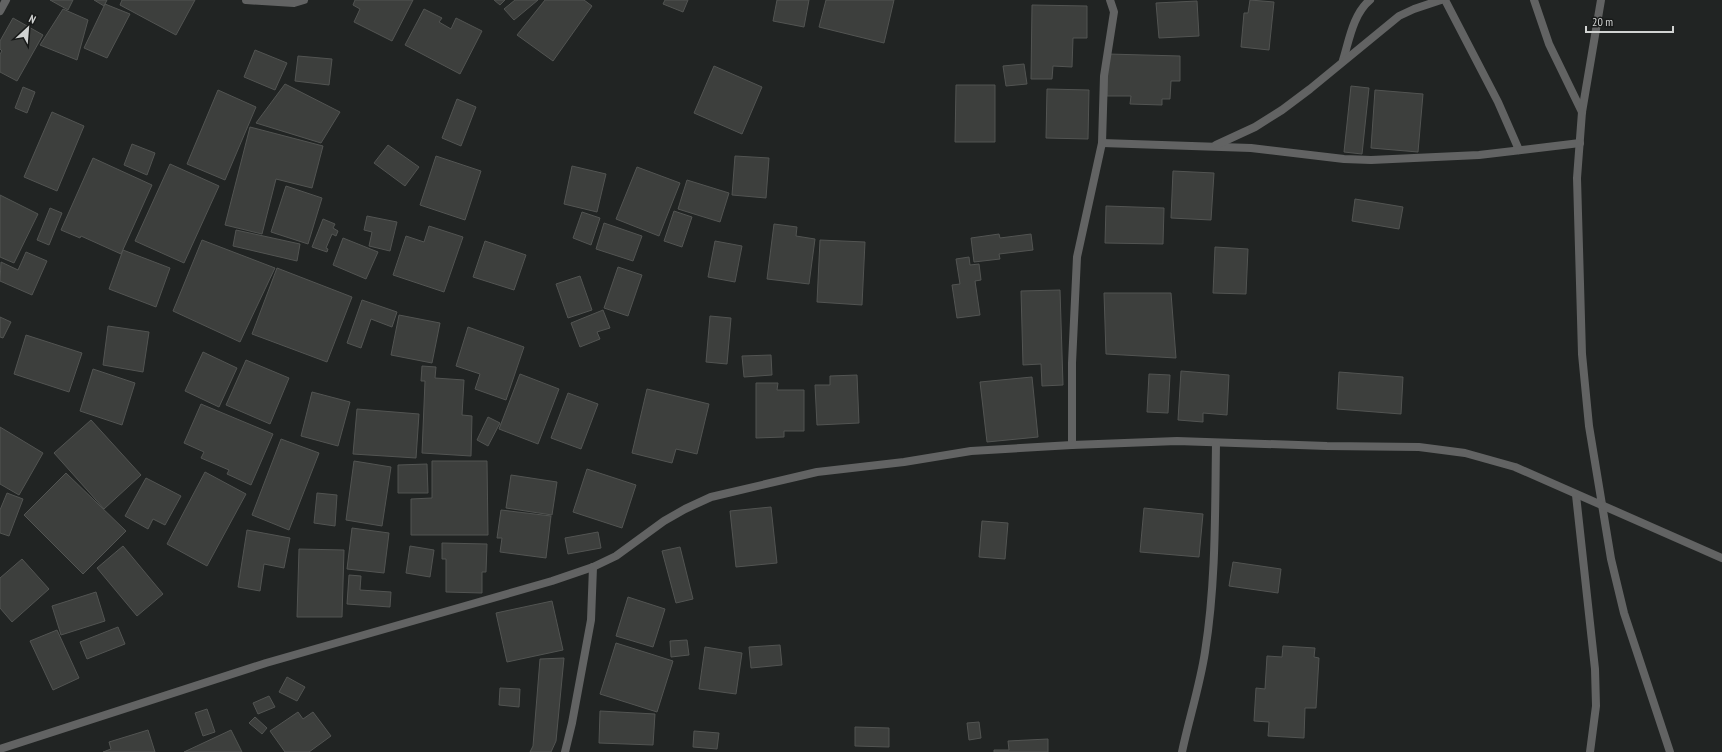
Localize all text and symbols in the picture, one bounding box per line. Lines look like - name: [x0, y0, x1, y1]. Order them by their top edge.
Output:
- north arrow: [8, 8, 48, 48]
- scale bar: [1586, 8, 1673, 34]
- text: N: [27, 11, 38, 27]
- text: 20 m: [1592, 14, 1613, 29]

